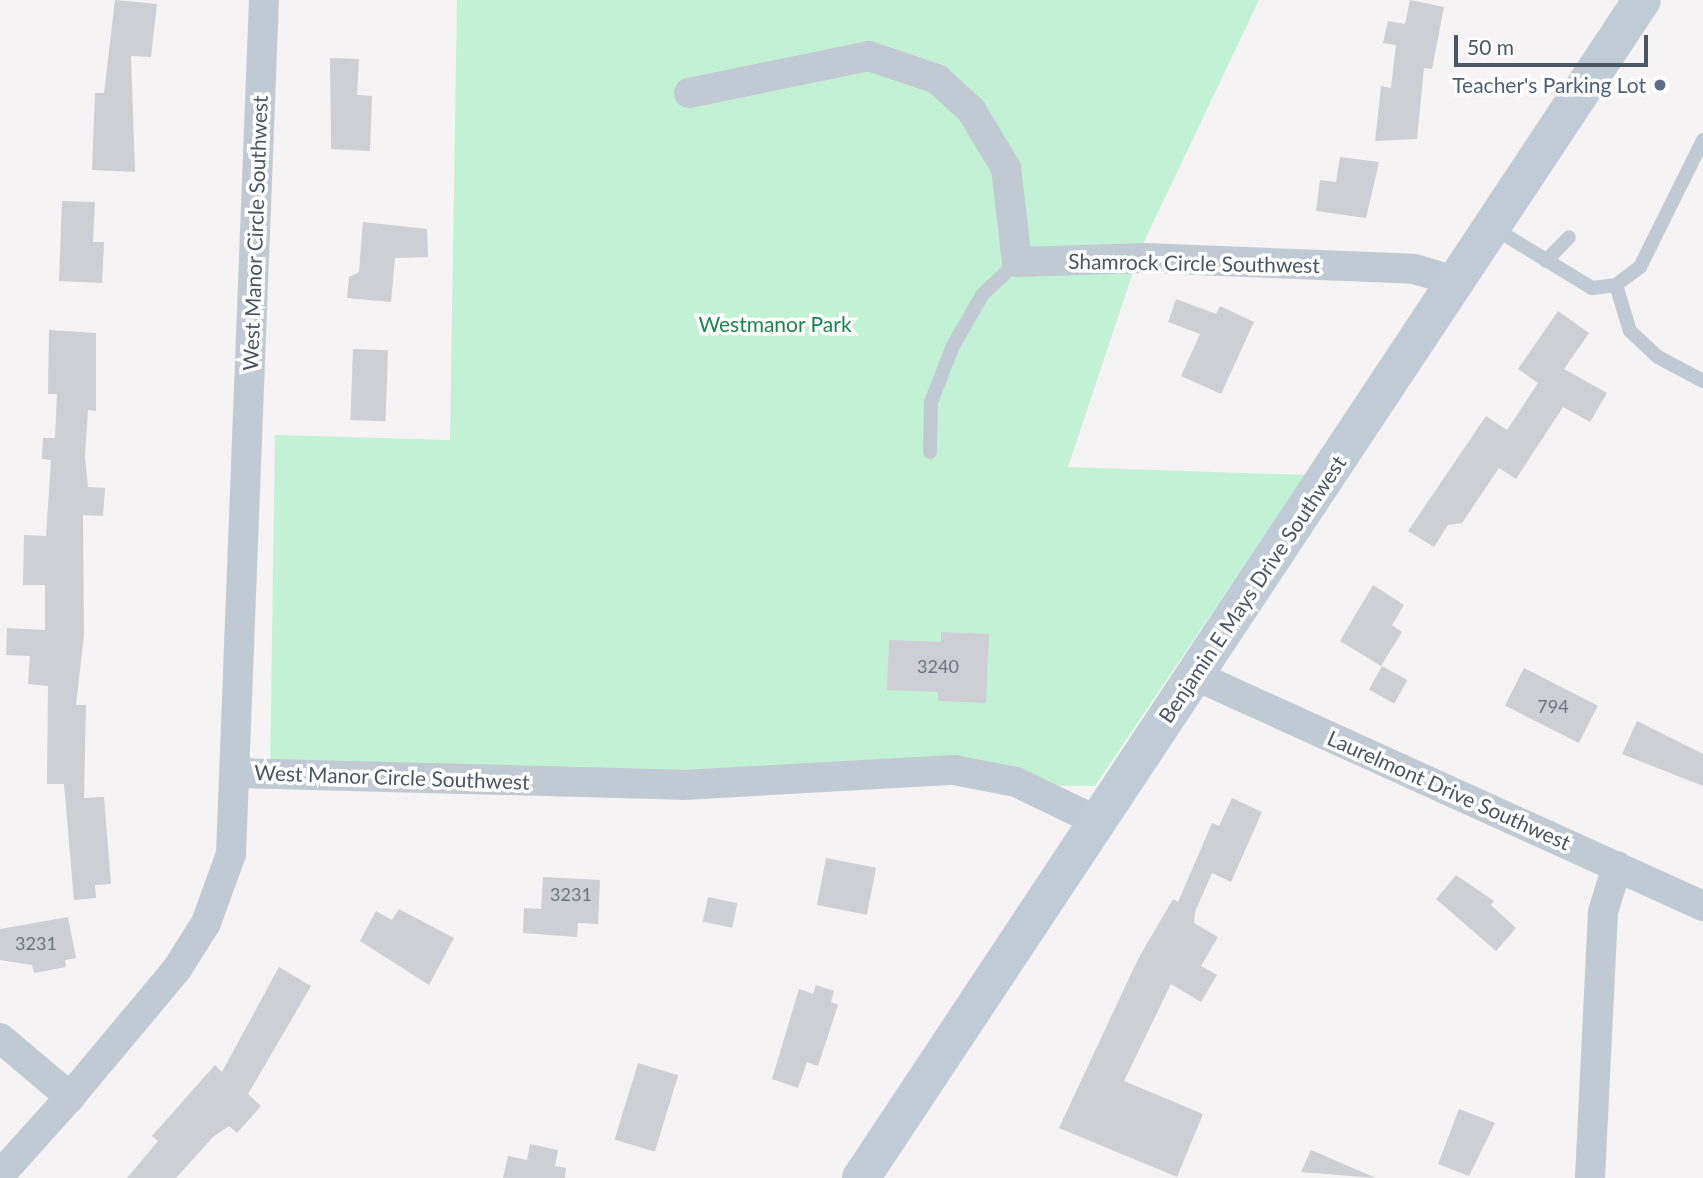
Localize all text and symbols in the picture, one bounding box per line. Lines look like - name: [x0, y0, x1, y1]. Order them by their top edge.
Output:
- scale bar: [1458, 21, 1652, 65]
- text: 50 m: [1467, 34, 1514, 59]
- place label: Teacher's Parking Lot: [1452, 72, 1646, 98]
- marker: Teacher's Parking Lot: [1652, 77, 1668, 93]
- street label: West Manor Circle Southwest: [238, 95, 272, 371]
- street label: Shamrock Circle Southwest: [1068, 248, 1320, 278]
- park label: Westmanor Park: [698, 311, 852, 337]
- street label: Benjamin E Mays Drive Southwest: [1153, 451, 1351, 727]
- house number: 3240: [917, 655, 959, 677]
- house number: 794: [1537, 695, 1569, 717]
- street label: Laurelmont Drive Southwest: [1324, 725, 1574, 855]
- street label: West Manor Circle Southwest: [254, 760, 530, 794]
- house number: 3231: [550, 883, 592, 905]
- house number: 3231: [15, 932, 57, 954]

